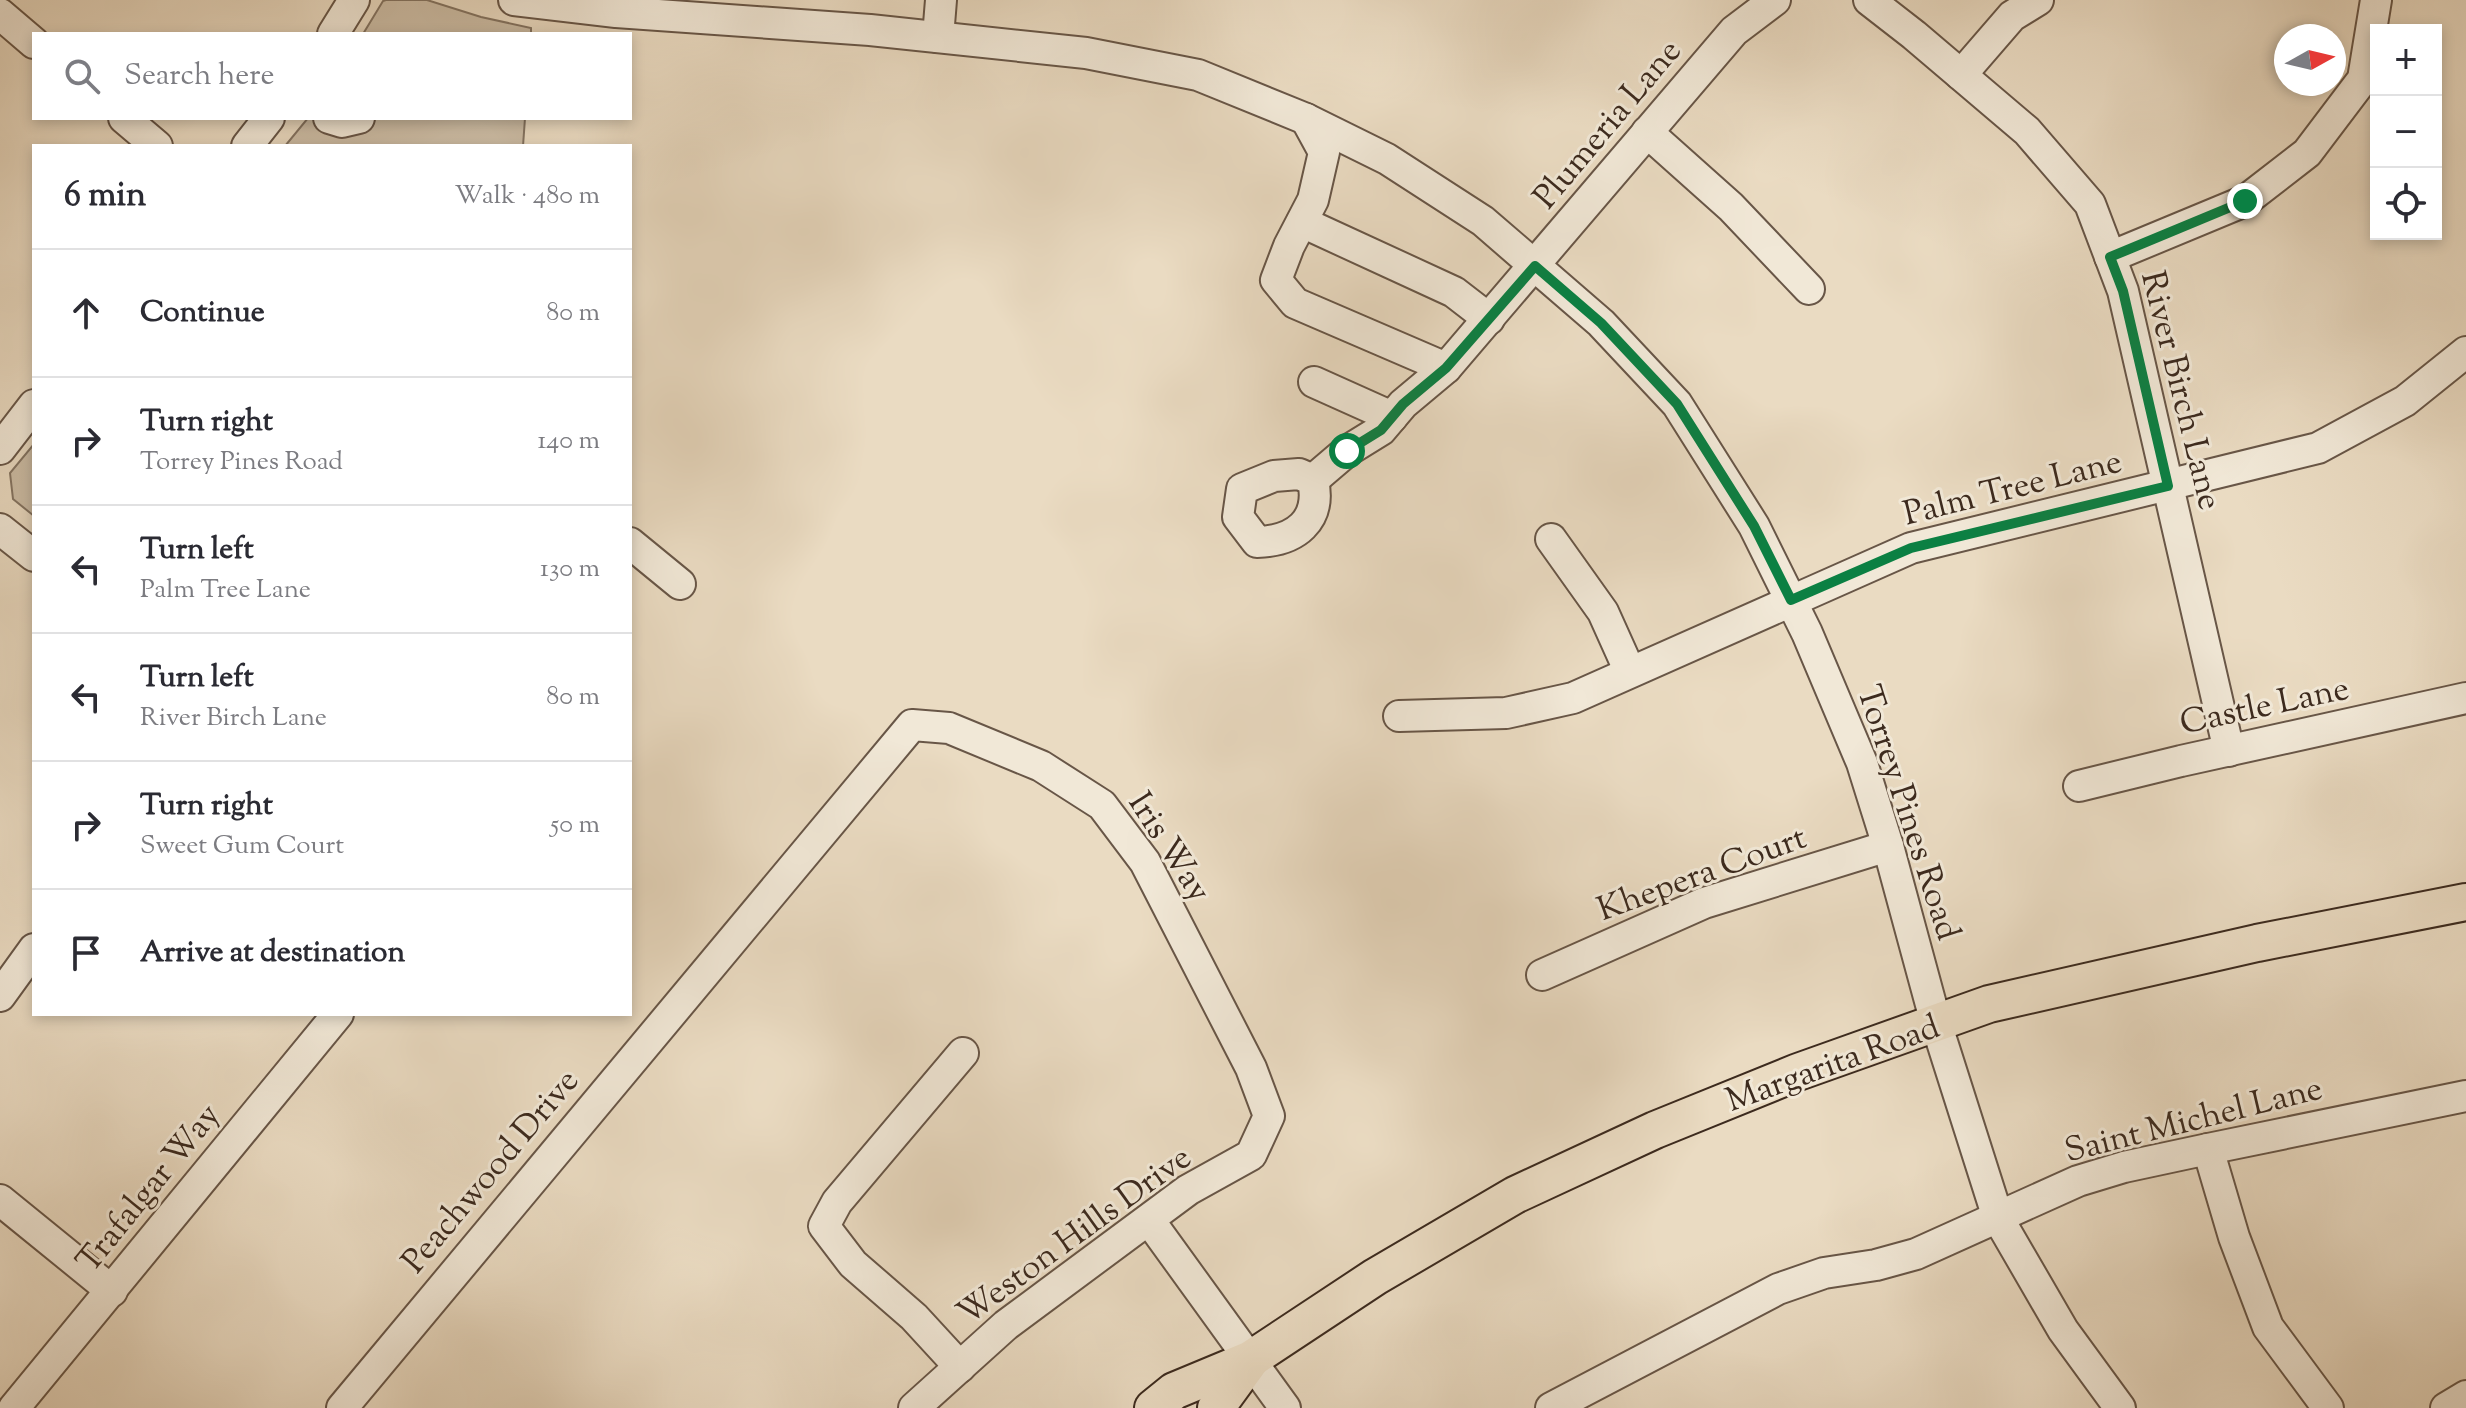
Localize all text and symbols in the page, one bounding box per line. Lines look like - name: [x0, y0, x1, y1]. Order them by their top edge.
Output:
- north arrow: [2274, 24, 2346, 96]
- map controls: [2370, 24, 2442, 240]
- button: +: [2370, 24, 2442, 96]
- street label: Plumeria Lane: [1523, 30, 1695, 221]
- search box: [32, 32, 632, 120]
- icon: search: [60, 54, 104, 98]
- text: Search here: [124, 55, 274, 98]
- button: −: [2370, 96, 2442, 168]
- button: locate: [2370, 168, 2442, 240]
- text: 6 min: [64, 172, 146, 221]
- text: Walk · 480 m: [454, 178, 600, 215]
- route end: [2227, 183, 2263, 219]
- street label: River Birch Lane: [2126, 266, 2233, 515]
- icon: ahead: [64, 291, 108, 335]
- text: Continue: [140, 292, 265, 335]
- text: 80 m: [546, 295, 600, 332]
- text: Turn right: [140, 401, 273, 444]
- icon: right: [64, 419, 108, 463]
- text: 140 m: [537, 423, 600, 460]
- route start: [1329, 433, 1365, 469]
- street label: Palm Tree Lane: [1898, 439, 2127, 540]
- text: Torrey Pines Road: [140, 444, 343, 481]
- text: Turn left: [140, 529, 254, 572]
- icon: left: [64, 547, 108, 591]
- text: 130 m: [540, 551, 600, 588]
- text: Palm Tree Lane: [140, 572, 311, 609]
- text: Turn left: [140, 657, 254, 700]
- street label: Castle Lane: [2176, 666, 2354, 749]
- icon: left: [64, 675, 108, 719]
- text: 80 m: [546, 679, 600, 716]
- street label: Torrey Pines Road: [1842, 679, 1971, 947]
- text: River Birch Lane: [140, 700, 327, 737]
- street label: Iris Way: [1114, 783, 1222, 912]
- text: Turn right: [140, 785, 273, 828]
- icon: right: [64, 803, 108, 847]
- text: 50 m: [550, 807, 600, 844]
- street label: Khepera Court: [1591, 815, 1814, 936]
- text: Sweet Gum Court: [140, 828, 344, 865]
- icon: arrive: [64, 931, 108, 975]
- text: Arrive at destination: [140, 932, 405, 975]
- street label: Margarita Road: [1719, 1004, 1947, 1127]
- street label: Peachwood Drive: [391, 1059, 592, 1285]
- street label: Saint Michel Lane: [2060, 1066, 2328, 1177]
- street label: Trafalgar Way: [66, 1094, 233, 1285]
- street label: Weston Hills Drive: [948, 1135, 1202, 1339]

